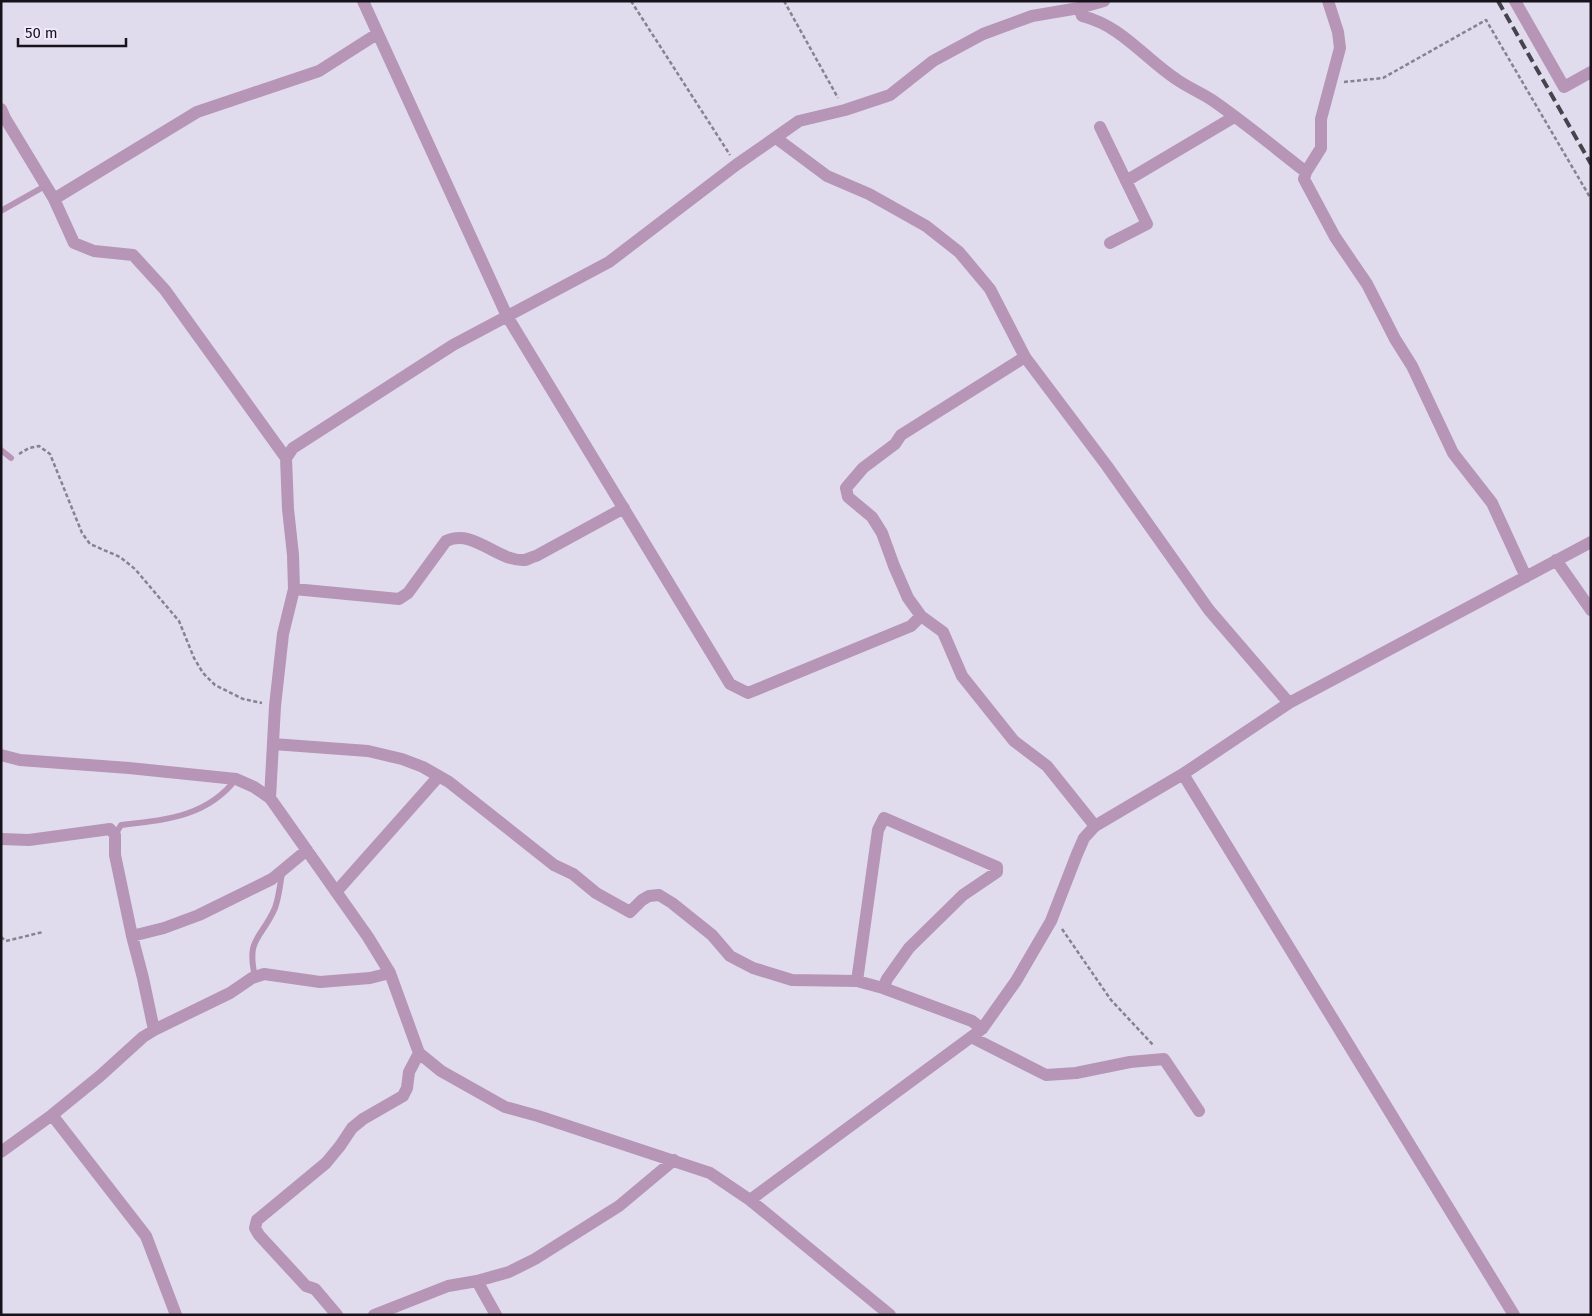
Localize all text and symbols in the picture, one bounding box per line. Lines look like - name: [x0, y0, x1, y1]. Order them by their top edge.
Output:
- scale bar: [18, 15, 125, 47]
- text: 50 m: [25, 24, 58, 42]

